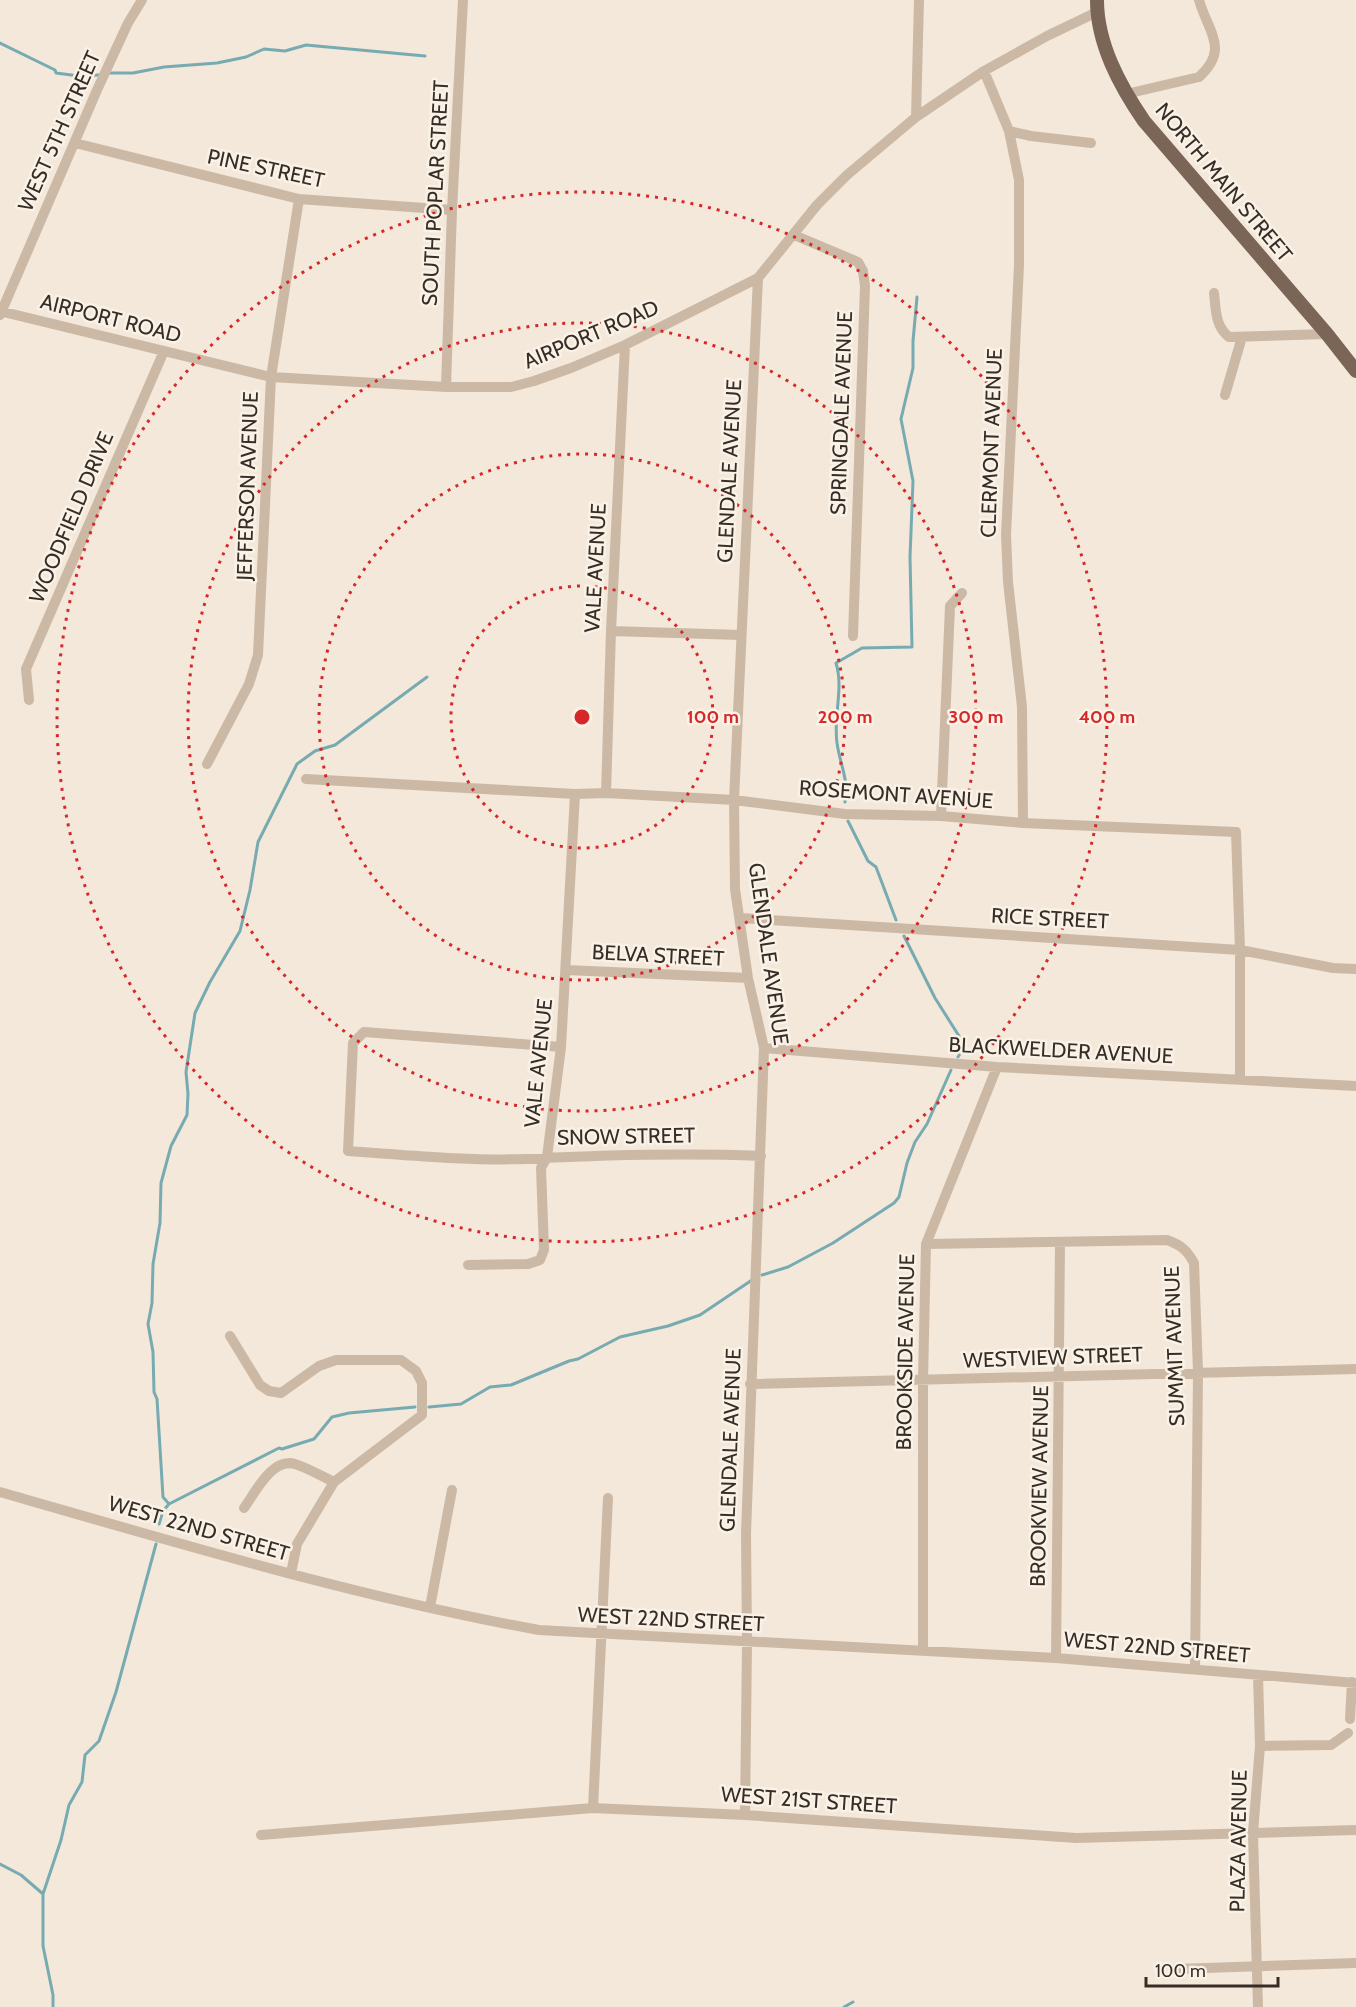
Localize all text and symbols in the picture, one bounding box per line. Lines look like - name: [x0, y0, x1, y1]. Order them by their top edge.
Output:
- street label: WEST 5TH STREET: [13, 47, 105, 215]
- street label: SOUTH POPLAR STREET: [417, 79, 453, 307]
- street label: NORTH MAIN STREET: [1150, 98, 1298, 266]
- street label: PINE STREET: [205, 143, 327, 193]
- street label: AIRPORT ROAD: [38, 288, 184, 348]
- street label: AIRPORT ROAD: [520, 294, 662, 374]
- street label: SPRINGDALE AVENUE: [825, 311, 857, 515]
- street label: CLERMONT AVENUE: [975, 348, 1007, 538]
- street label: GLENDALE AVENUE: [712, 379, 746, 563]
- street label: JEFFERSON AVENUE: [231, 391, 263, 582]
- street label: WOODFIELD DRIVE: [24, 428, 118, 606]
- street label: VALE AVENUE: [579, 503, 611, 633]
- text: 100 m: [687, 706, 739, 728]
- text: 200 m: [818, 706, 872, 728]
- text: 300 m: [949, 706, 1003, 728]
- text: 400 m: [1079, 706, 1135, 728]
- centre of rings: [572, 707, 592, 727]
- street label: ROSEMONT AVENUE: [798, 775, 994, 813]
- street label: GLENDALE AVENUE: [744, 861, 794, 1047]
- street label: RICE STREET: [990, 902, 1110, 934]
- street label: BELVA STREET: [591, 939, 725, 971]
- street label: VALE AVENUE: [519, 997, 557, 1129]
- street label: BLACKWELDER AVENUE: [948, 1032, 1174, 1068]
- street label: SNOW STREET: [557, 1122, 695, 1150]
- street label: BROOKSIDE AVENUE: [891, 1254, 919, 1450]
- street label: SUMMIT AVENUE: [1159, 1265, 1189, 1427]
- street label: WESTVIEW STREET: [963, 1341, 1143, 1373]
- street label: GLENDALE AVENUE: [714, 1348, 746, 1532]
- street label: BROOKVIEW AVENUE: [1025, 1385, 1053, 1587]
- street label: WEST 22ND STREET: [106, 1490, 292, 1566]
- street label: WEST 22ND STREET: [577, 1602, 765, 1636]
- street label: WEST 22ND STREET: [1063, 1626, 1251, 1668]
- street label: PLAZA AVENUE: [1224, 1769, 1252, 1913]
- street label: WEST 21ST STREET: [720, 1781, 898, 1819]
- scale bar: [1146, 1950, 1278, 1988]
- text: 100 m: [1155, 1960, 1206, 1982]

